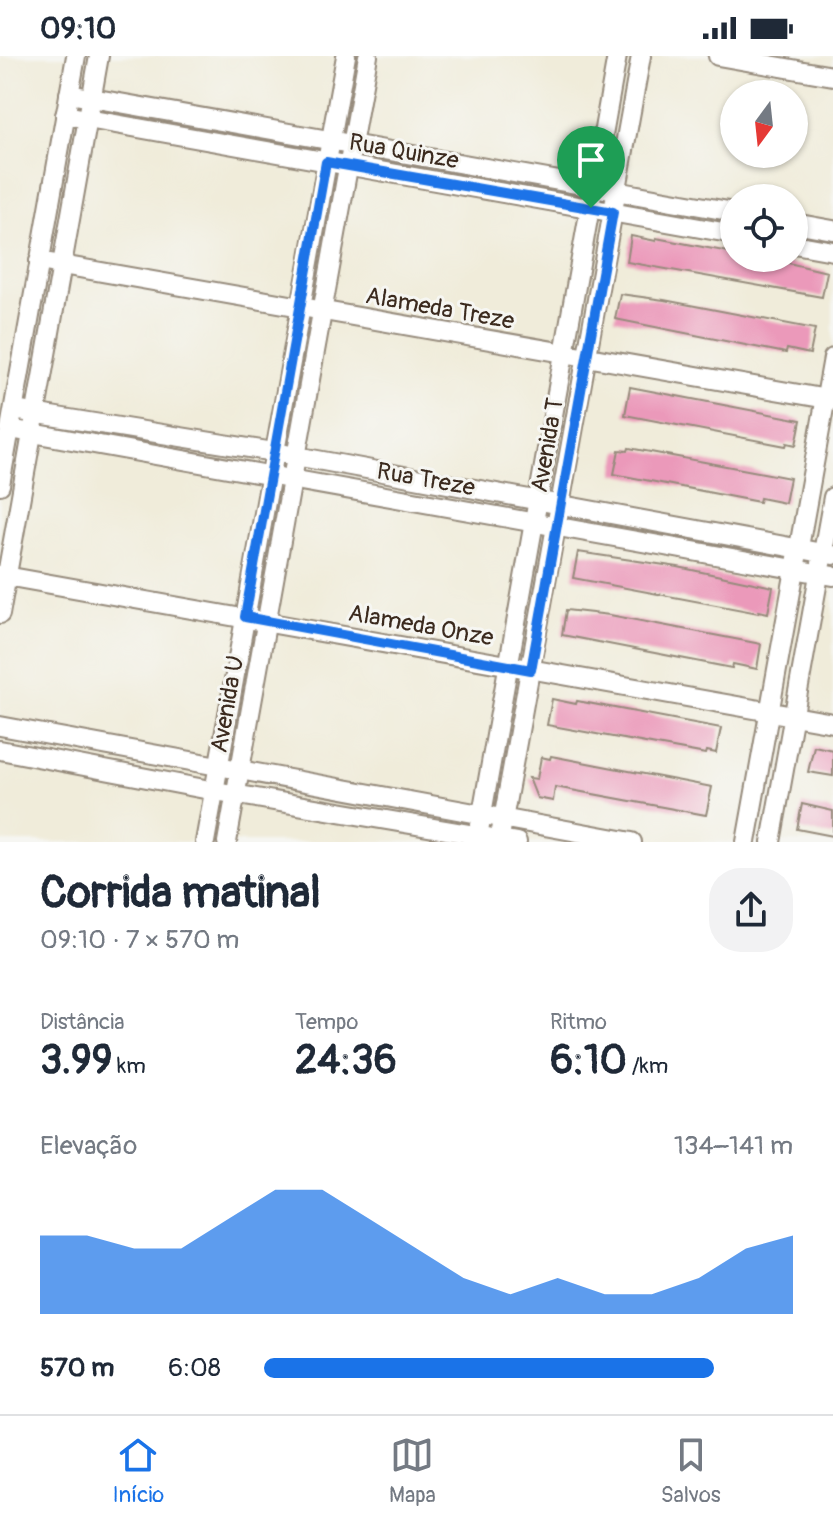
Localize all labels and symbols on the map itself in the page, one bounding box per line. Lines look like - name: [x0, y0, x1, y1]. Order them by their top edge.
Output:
- north arrow: [720, 80, 808, 168]
- pin: [557, 126, 625, 208]
- street label: Rua Quinze: [347, 128, 461, 175]
- street label: Alameda Treze: [363, 281, 517, 336]
- street label: Avenida T: [525, 395, 570, 495]
- street label: Rua Treze: [375, 457, 477, 502]
- street label: Alameda Onze: [346, 598, 496, 653]
- street label: Avenida U: [205, 653, 250, 755]

